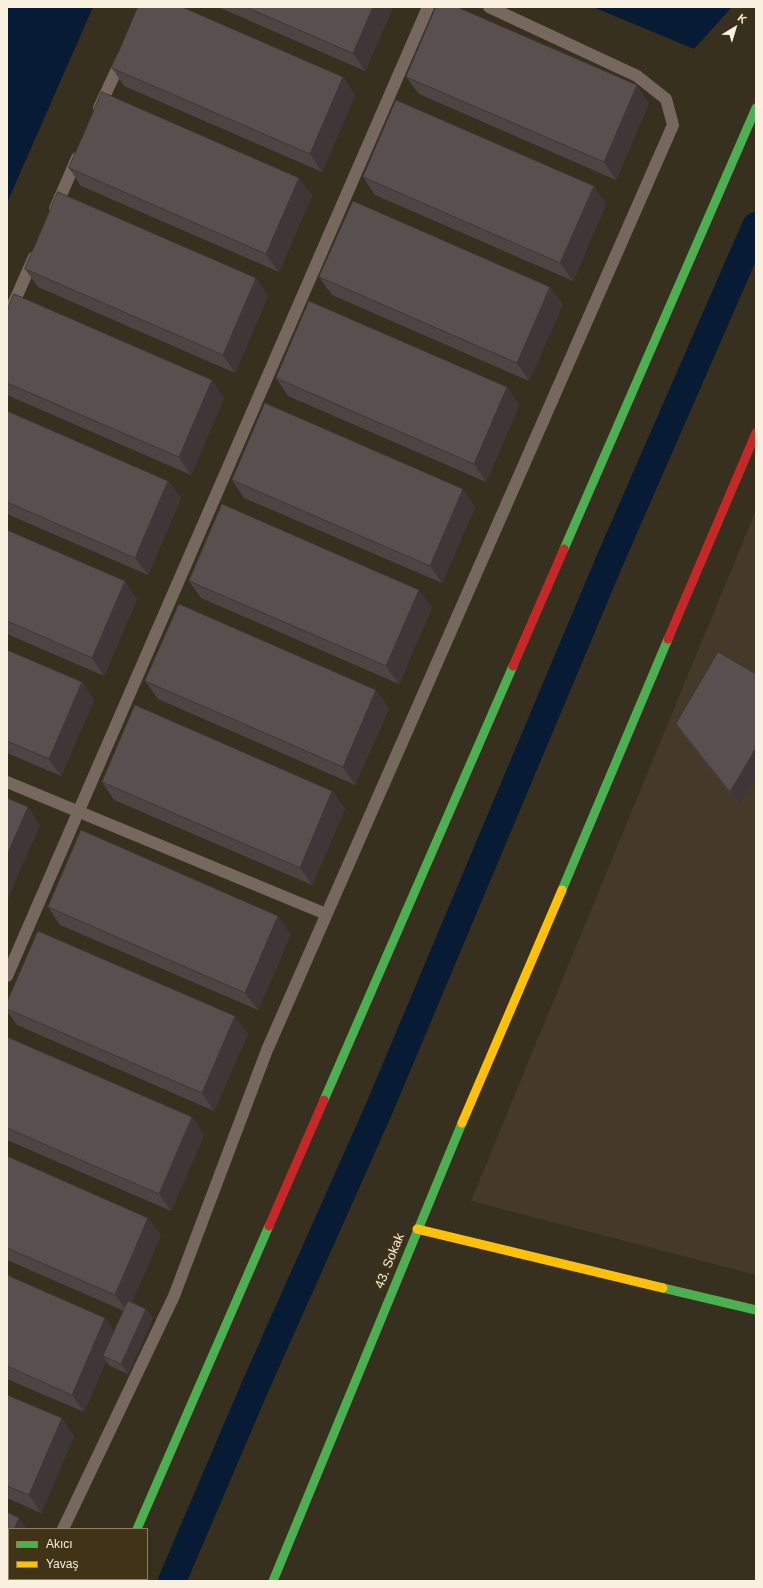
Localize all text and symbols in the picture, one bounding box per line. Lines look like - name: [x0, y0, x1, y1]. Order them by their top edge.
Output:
- north arrow: [715, 8, 755, 48]
- text: K: [736, 11, 749, 26]
- street label: 43. Sokak: [372, 1231, 408, 1291]
- legend: [8, 1528, 148, 1580]
- text: Akıcı: [46, 1537, 73, 1551]
- text: Yavaş: [46, 1557, 78, 1571]

